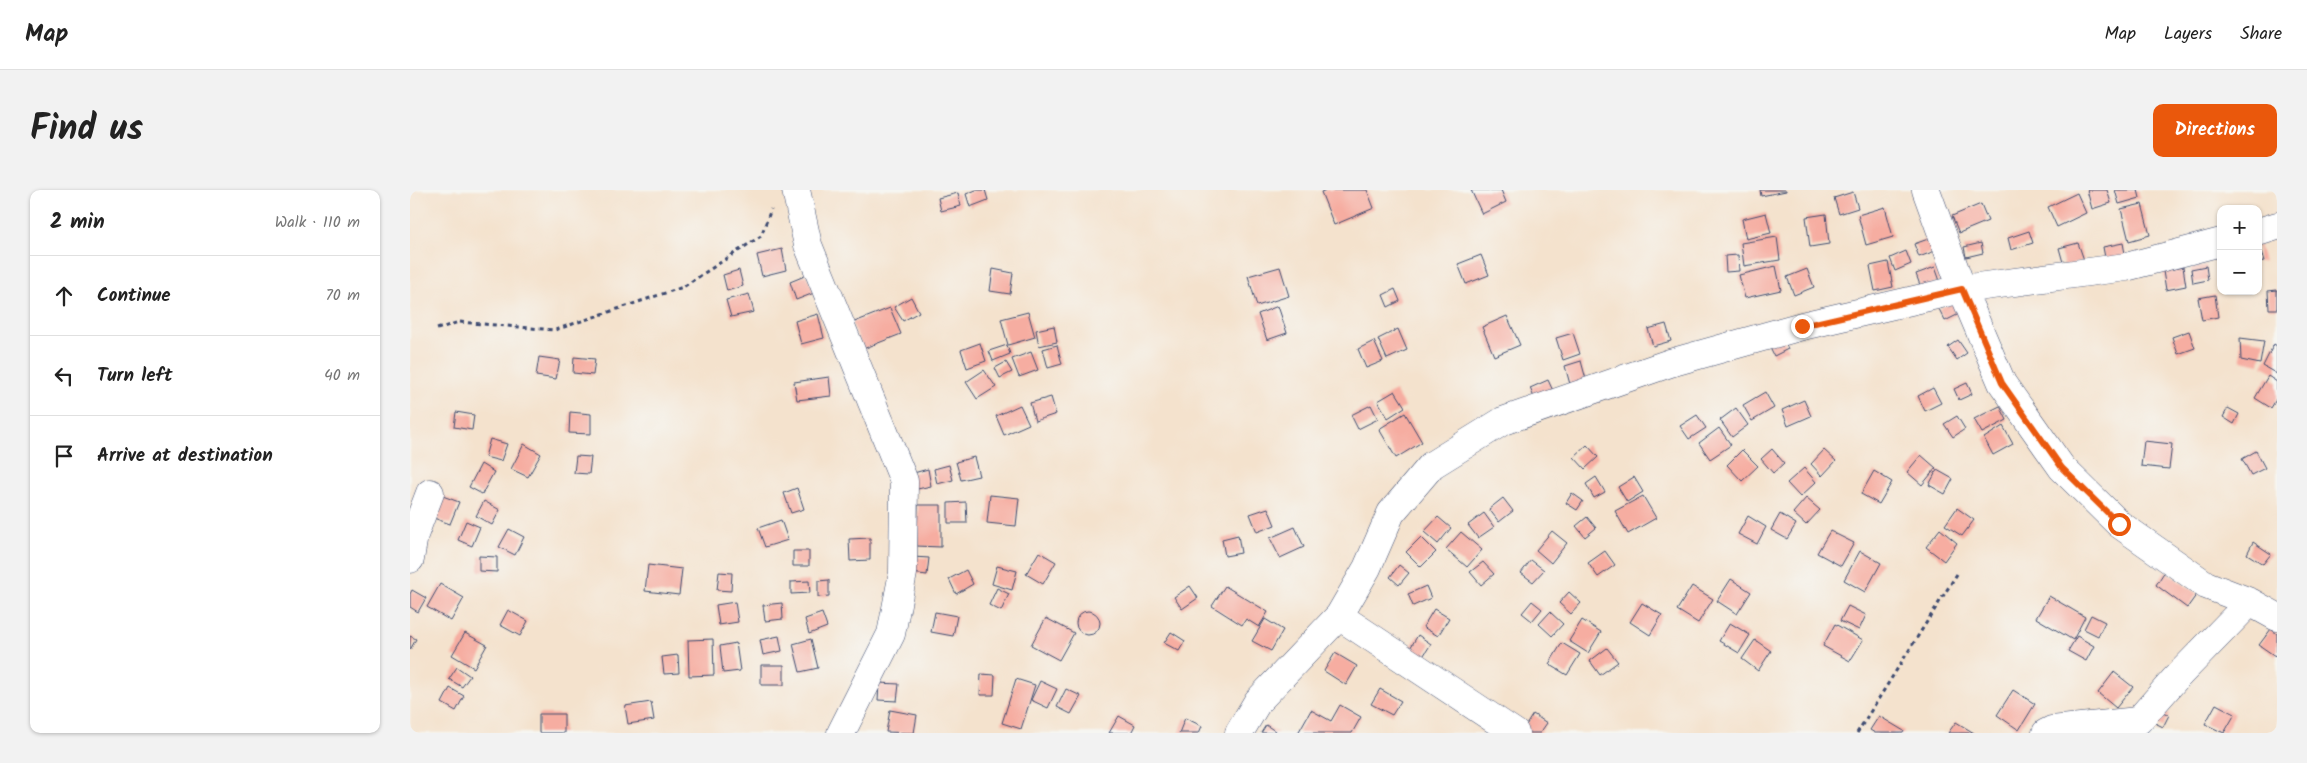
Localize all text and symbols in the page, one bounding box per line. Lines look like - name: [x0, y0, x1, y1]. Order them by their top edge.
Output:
- text: Map: [25, 15, 68, 54]
- text: Map: [2105, 20, 2136, 49]
- text: Layers: [2164, 20, 2212, 49]
- text: Share: [2240, 20, 2282, 49]
- text: Find us: [30, 102, 143, 158]
- button: Directions: [2153, 104, 2277, 157]
- map controls: [2217, 205, 2262, 295]
- button: +: [2217, 205, 2262, 250]
- text: 2 min: [50, 206, 105, 239]
- text: Walk · 110 m: [275, 210, 360, 235]
- button: −: [2217, 250, 2262, 295]
- text: Continue: [97, 281, 170, 311]
- icon: ahead: [50, 282, 78, 310]
- text: 70 m: [325, 283, 360, 308]
- route end: [1791, 315, 1814, 338]
- text: Turn left: [97, 361, 172, 391]
- icon: left: [50, 362, 78, 390]
- text: 40 m: [324, 363, 360, 388]
- text: Arrive at destination: [97, 441, 273, 471]
- icon: arrive: [50, 442, 78, 470]
- route start: [2108, 513, 2131, 536]

